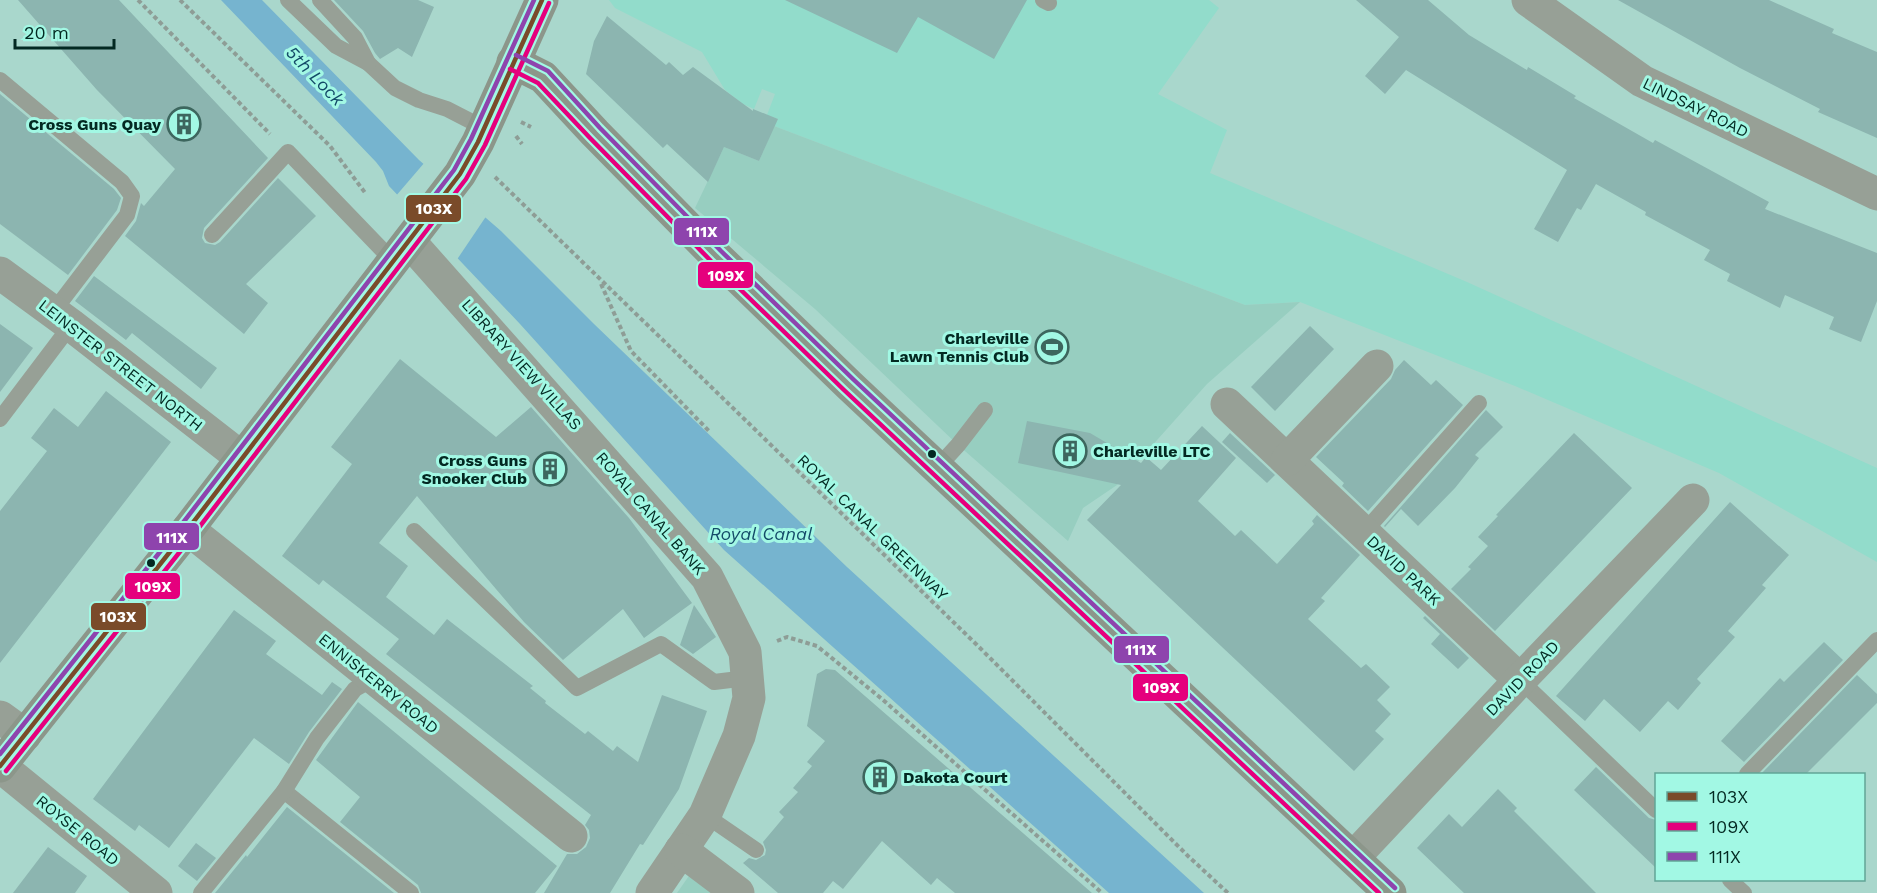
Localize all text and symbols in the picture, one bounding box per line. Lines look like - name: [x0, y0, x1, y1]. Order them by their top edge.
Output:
- scale bar: [15, 12, 114, 50]
- text: 20 m: [24, 22, 69, 43]
- water label: 5th Lock: [282, 41, 350, 111]
- street label: LINDSAY ROAD: [1640, 74, 1752, 141]
- building icon: Cross Guns Quay: [166, 106, 202, 142]
- place label: Cross Guns Quay: [28, 115, 162, 134]
- line badge: 103X: [405, 194, 462, 223]
- text: 103X: [416, 199, 453, 218]
- line badge: 111X: [673, 217, 730, 246]
- text: 111X: [686, 222, 718, 241]
- line badge: 109X: [697, 261, 754, 289]
- text: 109X: [707, 266, 745, 285]
- street label: LIBRARY VIEW VILLAS: [458, 295, 585, 434]
- street label: LEINSTER STREET NORTH: [35, 296, 206, 435]
- place label: Charleville Lawn Tennis Club: [890, 329, 1029, 366]
- sports icon: Charleville Lawn Tennis Club: [1034, 329, 1070, 365]
- building icon: Charleville LTC: [1052, 433, 1088, 469]
- place label: Charleville LTC: [1093, 442, 1211, 461]
- street label: ROYAL CANAL BANK: [592, 448, 710, 579]
- unlabelled marker: [926, 448, 938, 460]
- street label: ROYAL CANAL GREENWAY: [794, 450, 952, 604]
- place label: Cross Guns Snooker Club: [422, 451, 527, 488]
- building icon: Cross Guns Snooker Club: [532, 451, 568, 487]
- line badge: 111X: [143, 522, 200, 551]
- water label: Royal Canal: [709, 523, 813, 544]
- text: 111X: [156, 528, 188, 547]
- street label: DAVID PARK: [1363, 532, 1445, 610]
- unlabelled marker: [145, 557, 157, 569]
- line badge: 109X: [124, 572, 181, 600]
- text: 109X: [134, 577, 172, 596]
- line badge: 103X: [90, 602, 147, 631]
- text: 103X: [100, 607, 137, 626]
- street label: ENNISKERRY ROAD: [315, 629, 442, 738]
- line badge: 111X: [1113, 635, 1170, 664]
- street label: DAVID ROAD: [1482, 637, 1563, 720]
- text: 111X: [1125, 640, 1157, 659]
- line badge: 109X: [1132, 673, 1189, 702]
- text: 109X: [1142, 678, 1180, 697]
- building icon: Dakota Court: [862, 759, 898, 795]
- place label: Dakota Court: [903, 768, 1008, 787]
- legend: [1655, 773, 1865, 881]
- text: 103X: [1709, 786, 1748, 807]
- street label: ROYSE ROAD: [32, 791, 123, 870]
- text: 109X: [1709, 816, 1749, 837]
- text: 111X: [1709, 846, 1741, 867]

